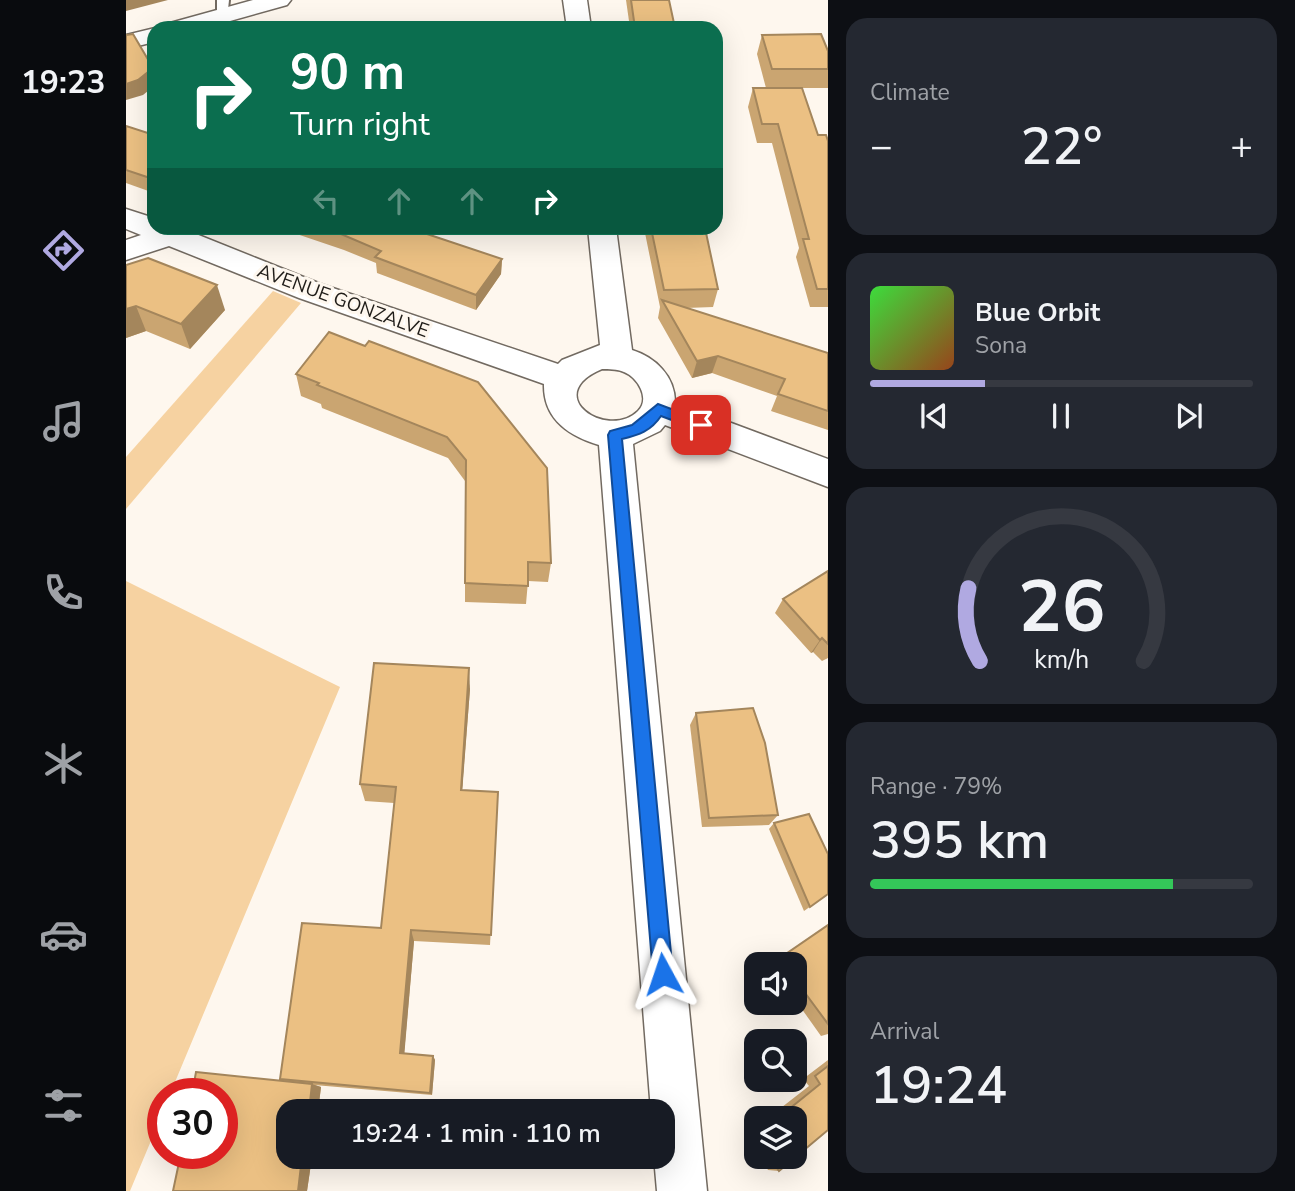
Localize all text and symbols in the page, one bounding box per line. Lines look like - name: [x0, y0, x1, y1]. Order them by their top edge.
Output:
- text: 90 m: [290, 39, 405, 106]
- icon: right: [175, 49, 266, 140]
- text: 19:23: [21, 61, 105, 104]
- text: Climate: [870, 77, 950, 108]
- text: Turn right: [290, 103, 430, 146]
- text: 22°: [1021, 111, 1102, 182]
- text: −: [870, 121, 893, 172]
- text: +: [1230, 121, 1253, 172]
- icon: left: [307, 182, 345, 220]
- icon: ahead: [380, 182, 418, 220]
- icon: ahead: [453, 182, 491, 220]
- icon: right: [526, 182, 564, 220]
- icon: directions: [39, 226, 88, 275]
- street label: AVENUE GONZALVE: [254, 258, 432, 344]
- text: Blue Orbit: [975, 295, 1100, 330]
- text: Sona: [975, 330, 1027, 361]
- pin: [671, 395, 731, 455]
- icon: music: [39, 397, 88, 446]
- icon: previous: [915, 397, 953, 435]
- icon: pause: [1042, 397, 1080, 435]
- icon: next: [1170, 397, 1208, 435]
- icon: arrive: [682, 406, 720, 444]
- text: 26: [1018, 558, 1105, 658]
- icon: phone: [39, 568, 88, 617]
- text: km/h: [1034, 643, 1089, 677]
- icon: climate: [39, 739, 88, 788]
- text: Range · 79%: [870, 771, 1002, 802]
- text: 395 km: [870, 805, 1049, 876]
- icon: car: [39, 910, 88, 959]
- position arrow: [626, 937, 700, 1011]
- map controls: [744, 952, 807, 1169]
- button: sound: [744, 952, 807, 1015]
- text: Arrival: [870, 1016, 939, 1047]
- button: search: [744, 1029, 807, 1092]
- text: 19:24: [870, 1050, 1007, 1121]
- speed limit sign: 30: [147, 1078, 238, 1169]
- icon: filters: [39, 1081, 88, 1130]
- button: layers: [744, 1106, 807, 1169]
- text: 19:24 · 1 min · 110 m: [350, 1116, 601, 1151]

